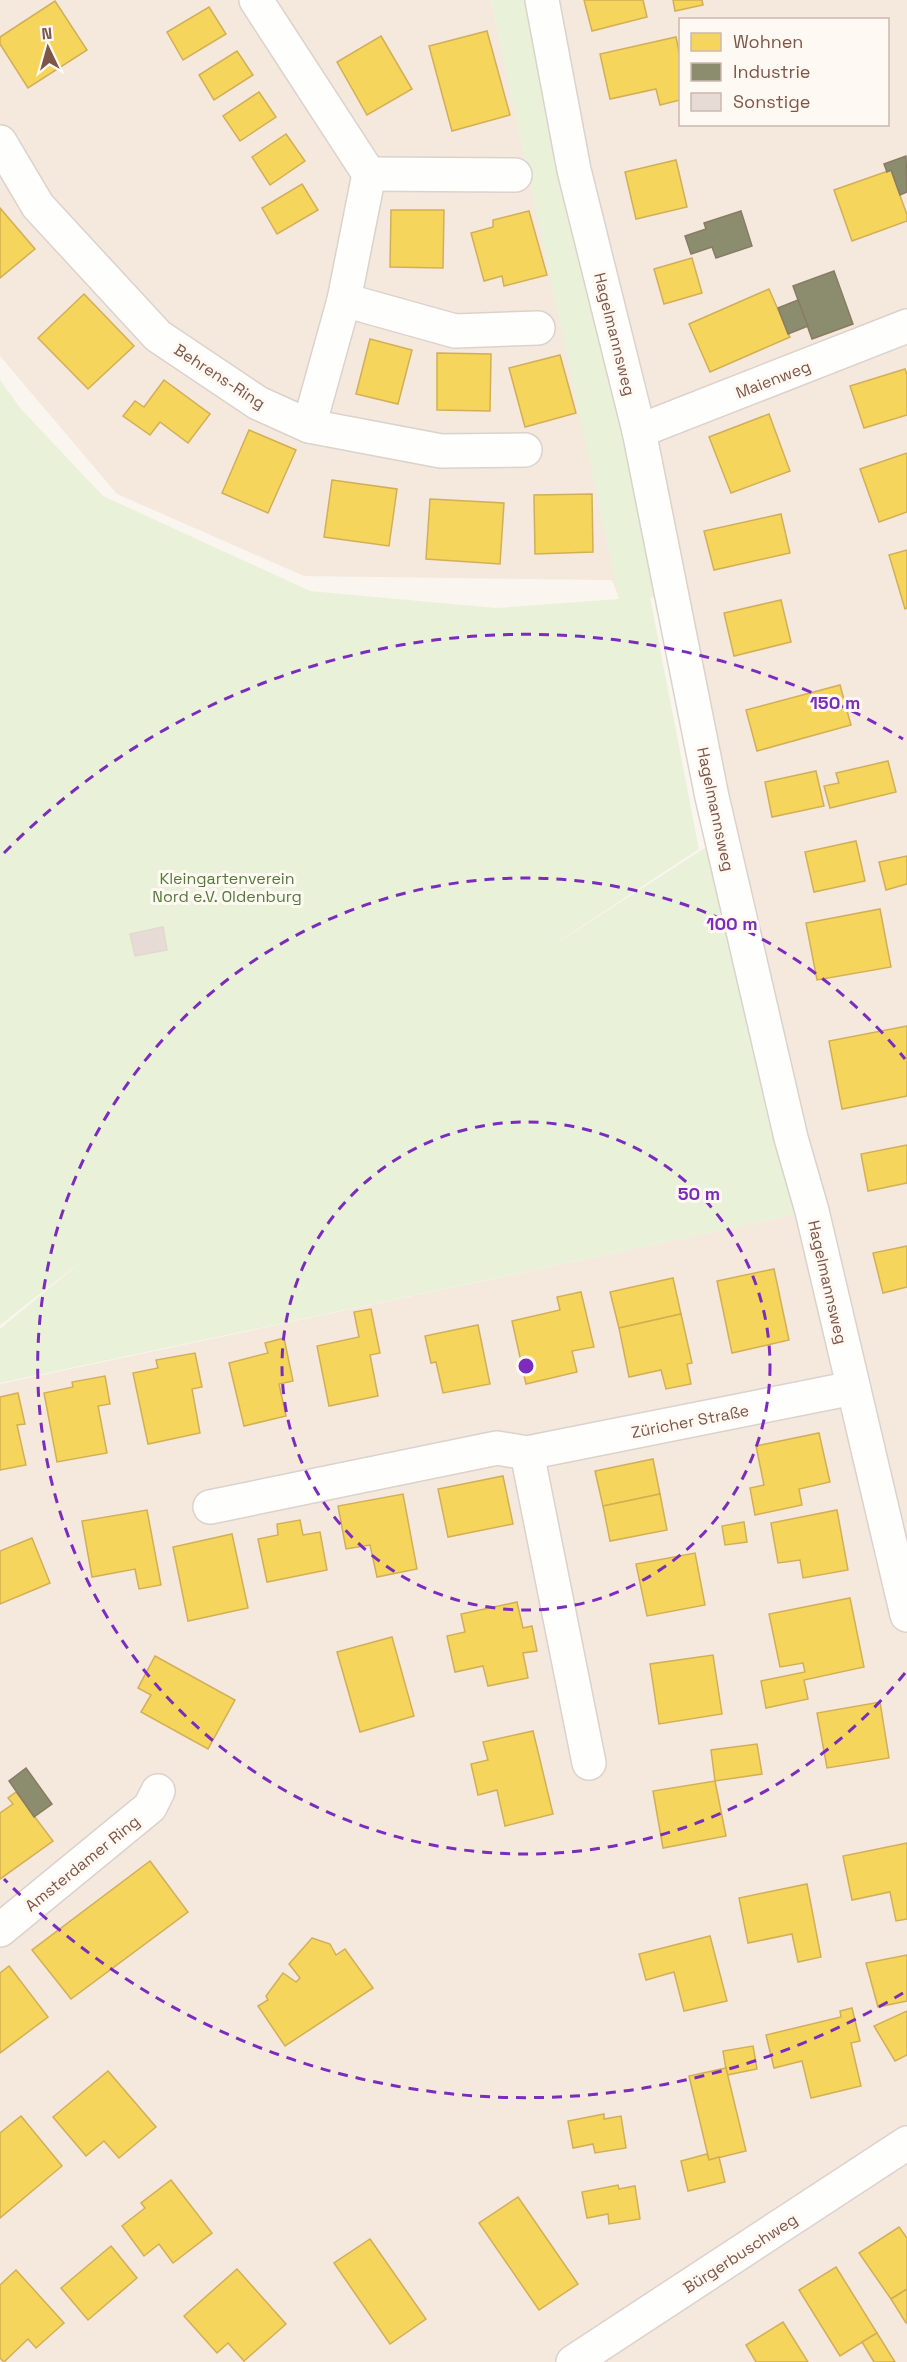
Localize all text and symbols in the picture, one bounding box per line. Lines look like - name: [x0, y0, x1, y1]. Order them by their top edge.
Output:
- north arrow: [18, 18, 78, 78]
- legend: [679, 18, 889, 126]
- text: N: [40, 23, 53, 44]
- text: Wohnen: [733, 30, 803, 53]
- text: Industrie: [733, 60, 810, 83]
- text: Sonstige: [733, 90, 810, 113]
- street label: Hagelmannsweg: [589, 270, 640, 398]
- street label: Behrens-Ring: [170, 339, 269, 414]
- street label: Maienweg: [733, 356, 814, 403]
- text: 150 m: [810, 691, 860, 714]
- street label: Hagelmannsweg: [692, 745, 739, 873]
- park label: Kleingartenverein Nord e.V. Oldenburg: [152, 868, 302, 907]
- text: 100 m: [706, 912, 758, 935]
- text: 50 m: [678, 1182, 720, 1205]
- street label: Hagelmannsweg: [803, 1218, 852, 1346]
- centre of rings: [516, 1356, 536, 1376]
- street label: Züricher Straße: [629, 1400, 751, 1443]
- street label: Amsterdamer Ring: [21, 1811, 144, 1916]
- street label: Bürgerbuschweg: [679, 2209, 801, 2298]

